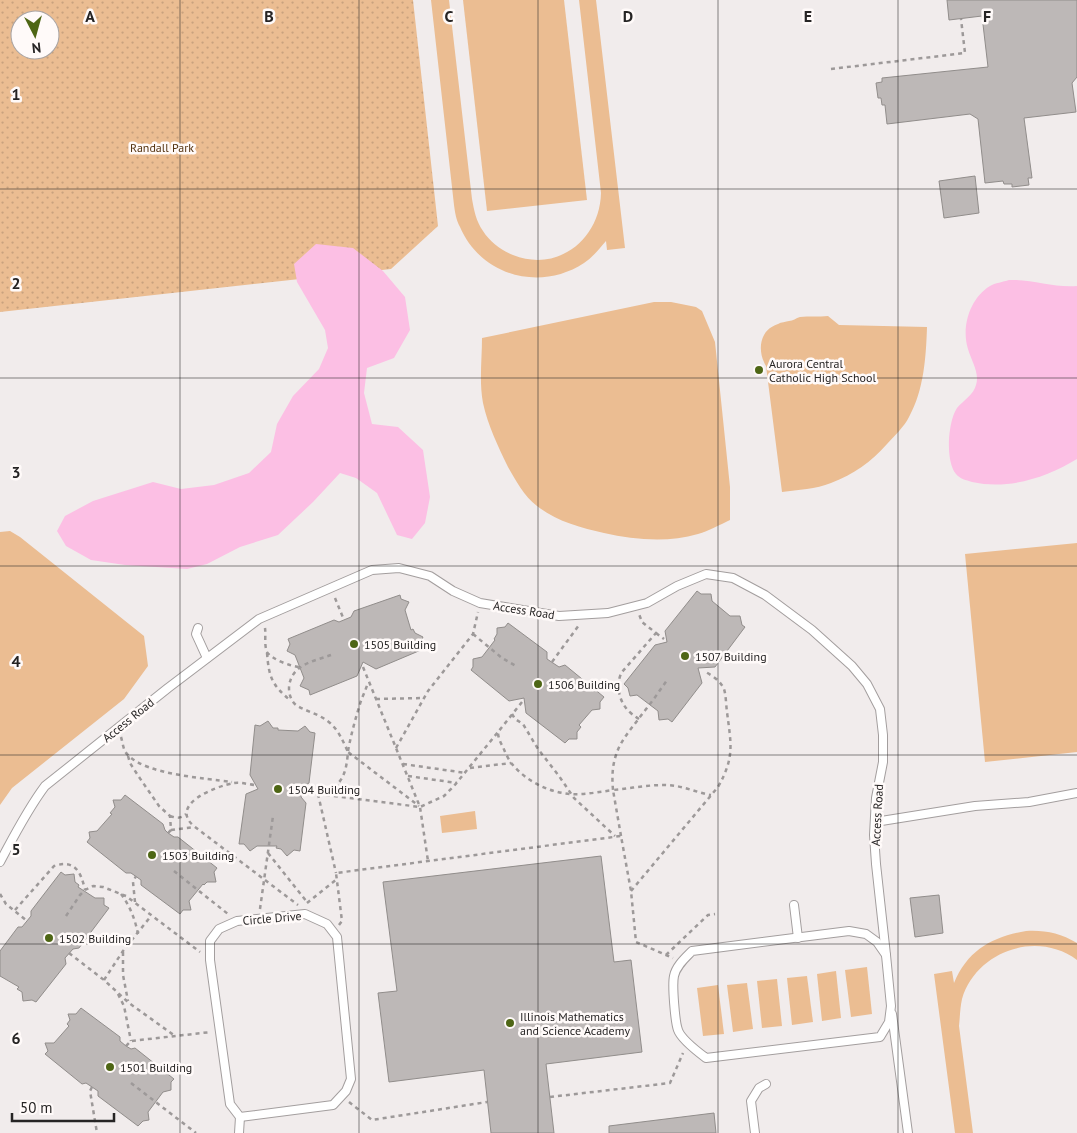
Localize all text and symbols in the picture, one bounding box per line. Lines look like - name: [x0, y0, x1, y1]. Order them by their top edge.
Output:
- text: A: [85, 6, 95, 26]
- text: B: [264, 6, 274, 26]
- text: C: [445, 6, 454, 26]
- text: D: [623, 6, 633, 26]
- text: E: [804, 6, 812, 26]
- text: F: [983, 6, 991, 26]
- north arrow: [10, 10, 60, 60]
- text: N: [31, 38, 42, 57]
- text: 1: [11, 84, 21, 104]
- park label: Randall Park: [130, 140, 194, 155]
- text: 2: [11, 273, 21, 293]
- place label: Aurora Central Catholic High School: [769, 356, 876, 385]
- marker: Aurora Central Catholic High School: [753, 364, 765, 376]
- text: 3: [11, 462, 21, 482]
- street label: Access Road: [492, 598, 556, 622]
- place label: 1505 Building: [364, 637, 436, 652]
- marker: 1505 Building: [348, 638, 360, 650]
- place label: 1507 Building: [695, 649, 767, 664]
- marker: 1507 Building: [679, 650, 691, 662]
- text: 4: [11, 651, 21, 671]
- place label: 1506 Building: [548, 677, 620, 692]
- marker: 1506 Building: [532, 678, 544, 690]
- street label: Access Road: [99, 695, 157, 745]
- place label: 1504 Building: [288, 782, 360, 797]
- marker: 1504 Building: [272, 783, 284, 795]
- street label: Access Road: [868, 784, 886, 846]
- text: 5: [11, 839, 21, 859]
- place label: 1503 Building: [162, 848, 234, 863]
- marker: 1503 Building: [146, 849, 158, 861]
- street label: Circle Drive: [242, 908, 302, 928]
- place label: 1502 Building: [59, 931, 131, 946]
- marker: 1502 Building: [43, 932, 55, 944]
- place label: Illinois Mathematics and Science Academy: [520, 1009, 630, 1038]
- marker: Illinois Mathematics and Science Academy: [504, 1017, 516, 1029]
- text: 6: [11, 1028, 21, 1048]
- place label: 1501 Building: [120, 1060, 192, 1075]
- marker: 1501 Building: [104, 1061, 116, 1073]
- scale bar: [12, 1090, 115, 1122]
- text: 50 m: [20, 1098, 53, 1117]

